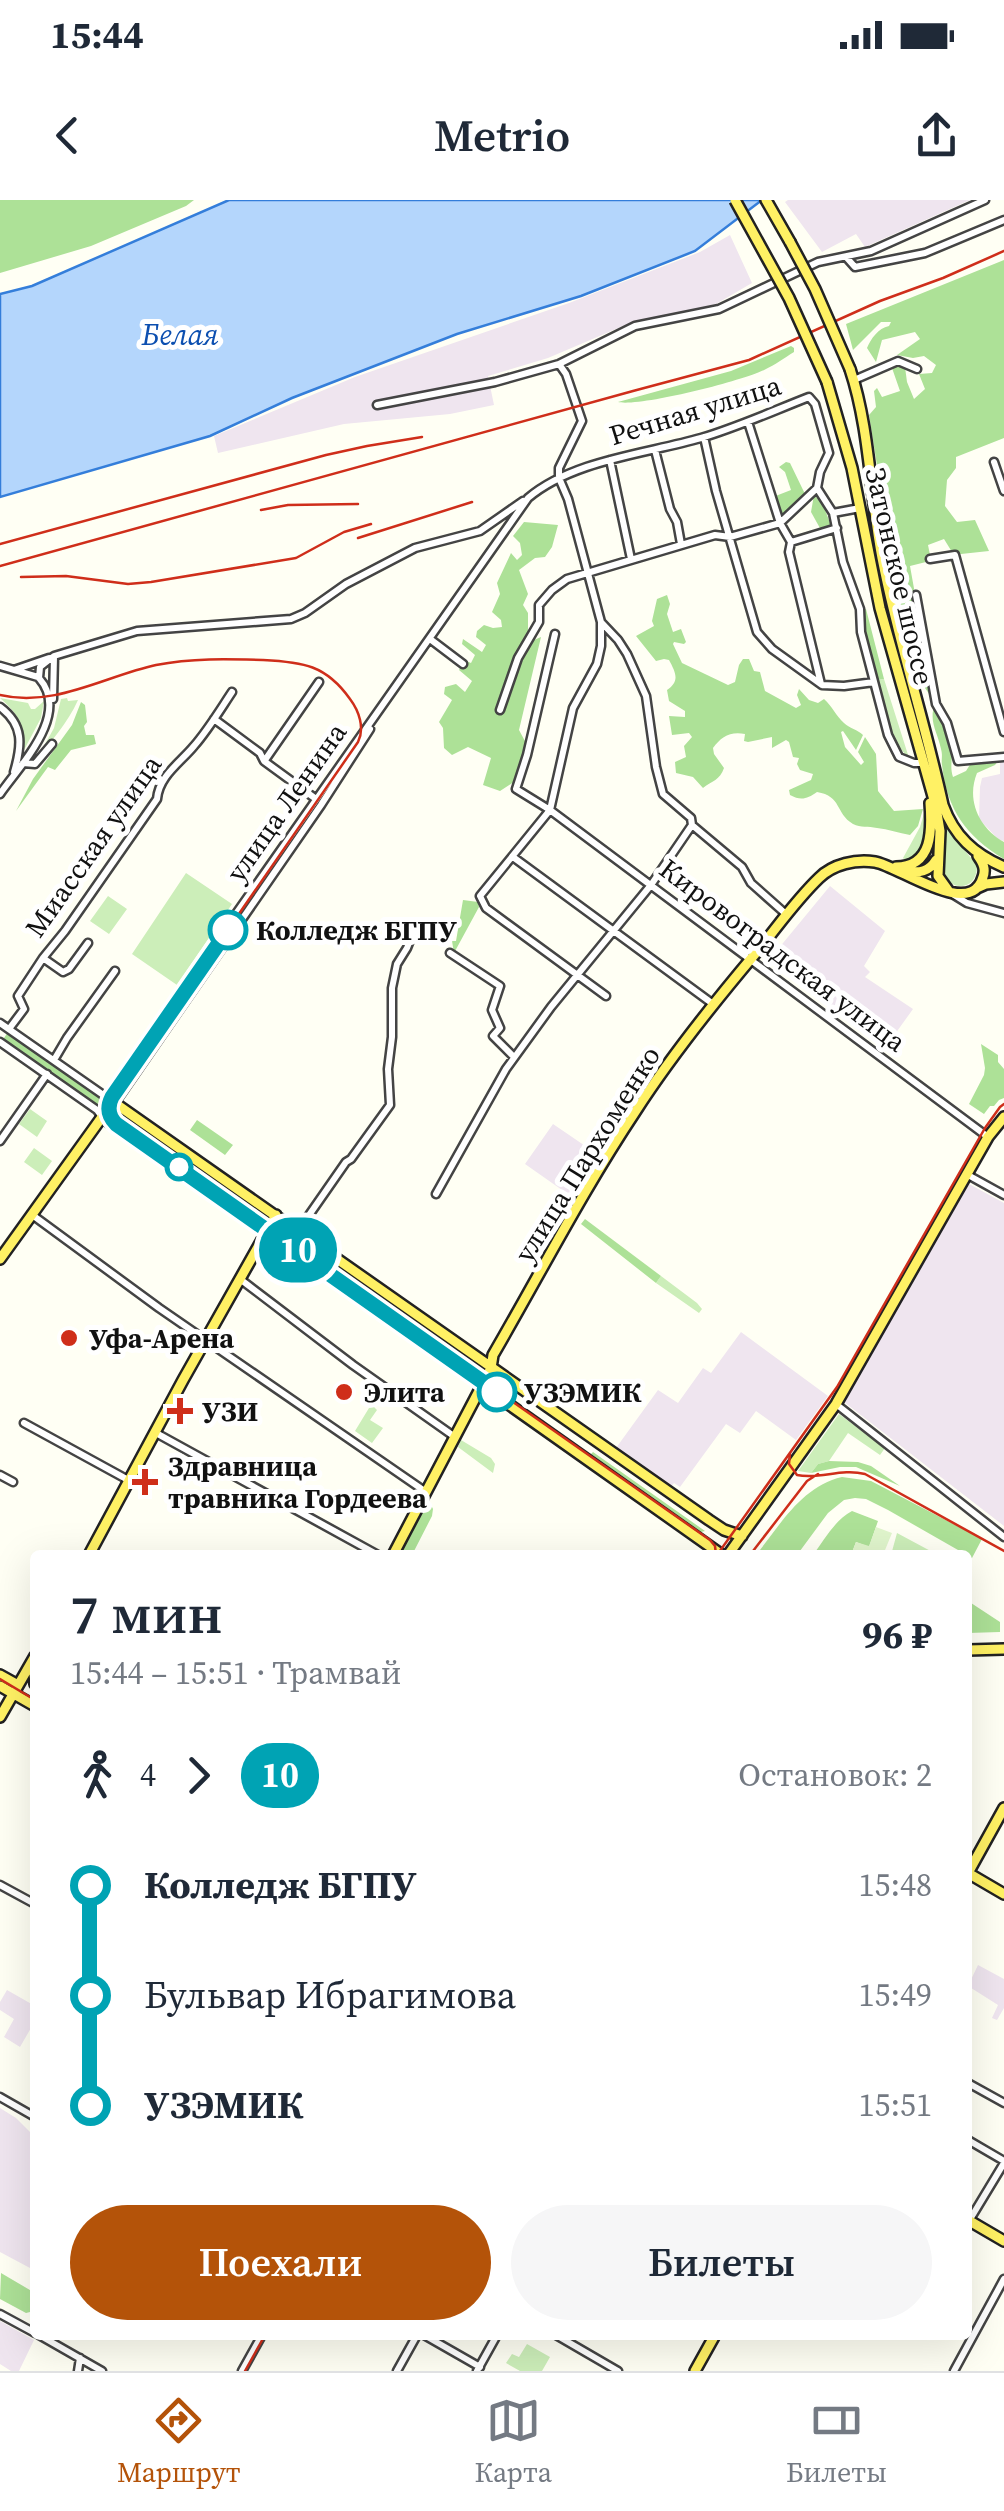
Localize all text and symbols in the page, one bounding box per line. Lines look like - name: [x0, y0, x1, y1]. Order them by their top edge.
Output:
- text: 15:44: [50, 9, 144, 61]
- text: Metrio: [434, 104, 570, 166]
- icon: back: [40, 108, 95, 163]
- icon: share: [909, 108, 964, 163]
- water label: Белая: [140, 314, 219, 355]
- street label: Речная улица: [605, 366, 786, 454]
- street label: Затонское шоссе: [857, 464, 943, 688]
- street label: улица Ленина: [217, 714, 355, 889]
- street label: Миасская улица: [16, 747, 170, 945]
- street label: Кировоградская улица: [652, 850, 915, 1061]
- marker: Колледж БГПУ: [209, 911, 247, 949]
- place label: Колледж БГПУ: [256, 911, 457, 949]
- street label: улица Пархоменко: [505, 1039, 669, 1269]
- unlabelled marker: [166, 1154, 192, 1180]
- line badge: 10: [253, 1218, 343, 1282]
- text: 10: [279, 1226, 317, 1274]
- place label: Уфа-Арена: [89, 1319, 234, 1357]
- marker: Уфа-Арена: [58, 1327, 80, 1349]
- place label: Элита: [364, 1373, 445, 1411]
- marker: УЗЭМИК: [478, 1373, 516, 1411]
- place label: УЗЭМИК: [524, 1373, 642, 1411]
- marker: Элита: [333, 1381, 355, 1403]
- place label: УЗИ: [202, 1392, 258, 1430]
- marker: УЗИ: [167, 1398, 193, 1424]
- place label: Здравница травника Гордеева: [168, 1447, 427, 1517]
- marker: Здравница травника Гордеева: [132, 1469, 158, 1495]
- text: 7 мин: [70, 1576, 223, 1651]
- text: 96 ₽: [862, 1609, 932, 1661]
- text: 15:44 – 15:51 · Трамвай: [70, 1651, 401, 1695]
- icon: walk: [70, 1748, 125, 1803]
- icon: forward: [171, 1748, 226, 1803]
- text: 10: [261, 1751, 299, 1799]
- text: 4: [140, 1753, 156, 1797]
- text: Остановок: 2: [738, 1753, 932, 1797]
- text: Колледж БГПУ: [144, 1859, 417, 1911]
- text: 15:48: [858, 1863, 932, 1907]
- text: Бульвар Ибрагимова: [144, 1969, 516, 2021]
- text: 15:49: [858, 1973, 932, 2017]
- text: УЗЭМИК: [144, 2079, 304, 2131]
- text: 15:51: [858, 2083, 932, 2127]
- button: Поехали: [70, 2205, 491, 2320]
- button: Билеты: [511, 2205, 932, 2320]
- tab: Маршрут: [117, 2393, 241, 2491]
- tab: Карта: [475, 2393, 552, 2491]
- tab: Билеты: [786, 2393, 887, 2491]

